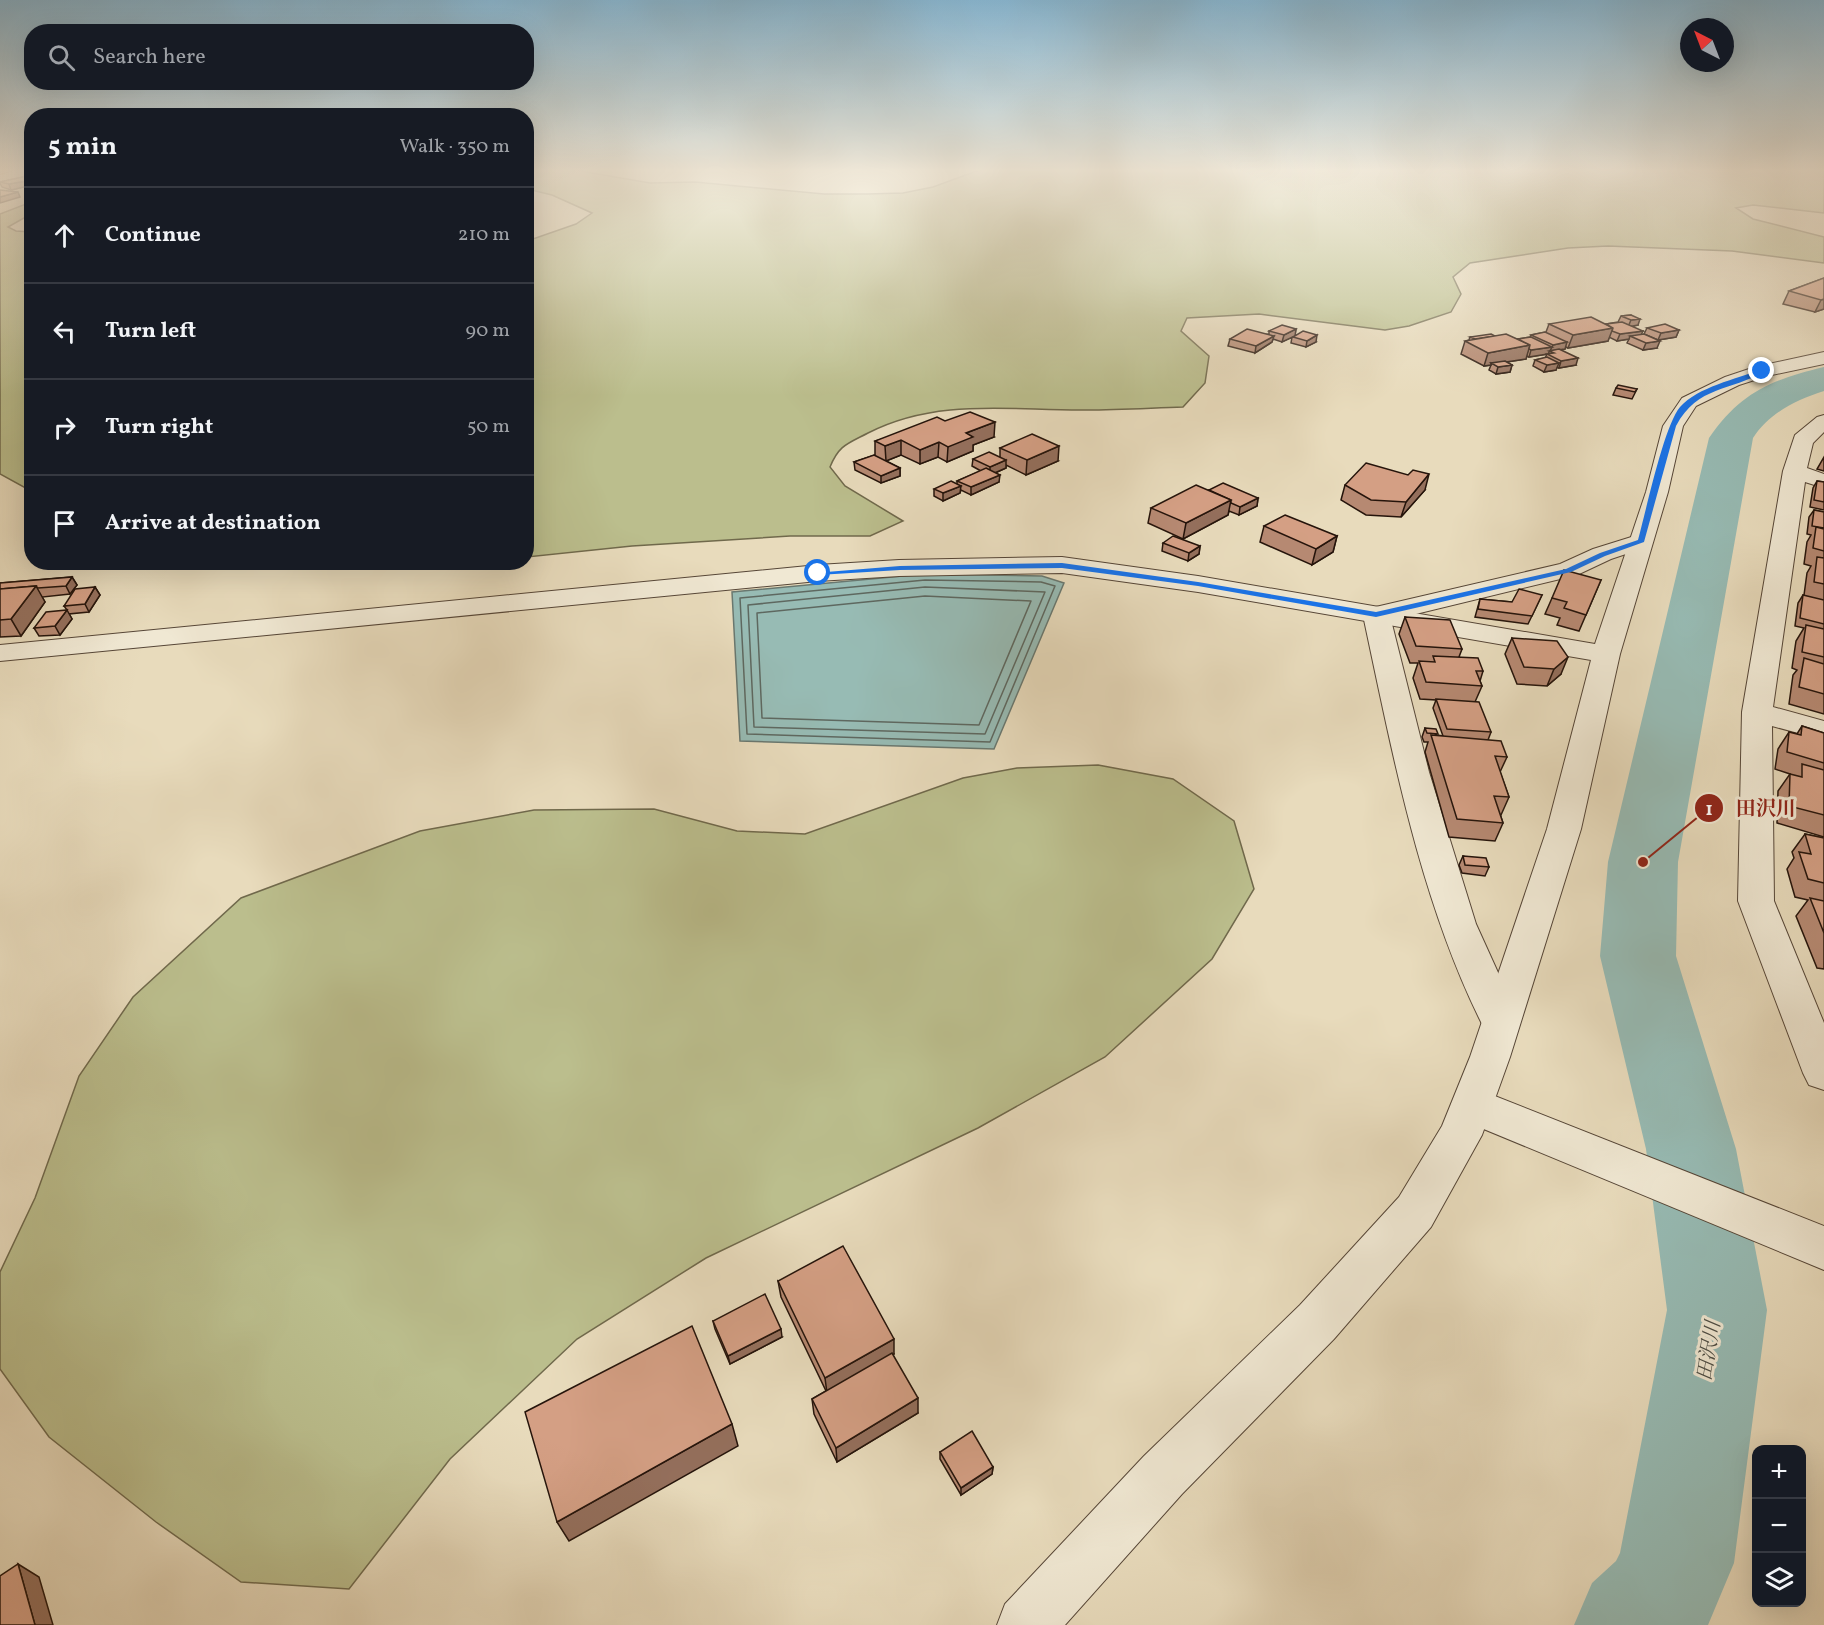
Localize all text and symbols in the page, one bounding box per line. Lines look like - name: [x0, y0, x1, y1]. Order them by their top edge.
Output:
- north arrow: [1680, 18, 1734, 72]
- search box: [24, 24, 534, 90]
- icon: search: [45, 41, 78, 74]
- text: Search here: [93, 42, 206, 73]
- text: 5 min: [48, 129, 117, 165]
- text: Walk · 350 m: [399, 133, 510, 161]
- icon: ahead: [48, 219, 81, 252]
- text: Continue: [105, 220, 201, 251]
- text: 210 m: [458, 221, 510, 249]
- icon: left: [48, 315, 81, 348]
- text: Turn left: [105, 316, 196, 347]
- text: 90 m: [466, 317, 510, 345]
- route end: [1748, 357, 1774, 383]
- icon: right: [48, 411, 81, 444]
- text: Turn right: [105, 412, 213, 443]
- text: 50 m: [467, 413, 510, 441]
- icon: arrive: [48, 507, 81, 540]
- text: Arrive at destination: [105, 508, 321, 539]
- route start: [804, 559, 830, 585]
- callout: 田沢川: [1694, 789, 1808, 827]
- text: 田沢川: [1736, 796, 1796, 824]
- text: 1: [1705, 798, 1713, 823]
- water label: 田沢川: [1691, 1317, 1729, 1383]
- map controls: [1752, 1445, 1806, 1607]
- button: +: [1752, 1445, 1806, 1499]
- button: −: [1752, 1499, 1806, 1553]
- button: layers: [1752, 1553, 1806, 1607]

